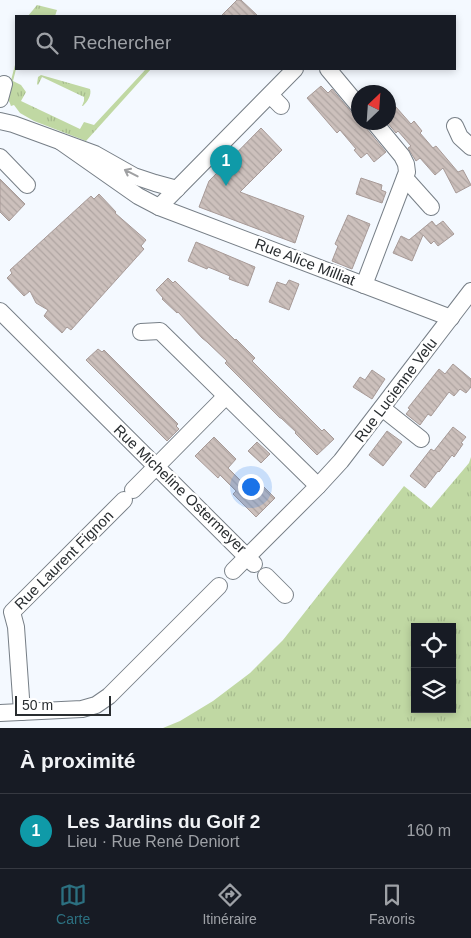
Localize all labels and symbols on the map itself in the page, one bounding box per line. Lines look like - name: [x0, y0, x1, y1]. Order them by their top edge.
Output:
- north arrow: [351, 85, 396, 130]
- pin: 1: [210, 145, 242, 186]
- one-way arrow: [124, 168, 139, 177]
- street label: Rue Alice Milliat: [253, 235, 358, 289]
- street label: Rue Lucienne Velu: [351, 334, 440, 445]
- street label: Rue Micheline Ostermeyer: [111, 421, 250, 556]
- your location: [238, 474, 264, 500]
- street label: Rue Laurent Fignon: [11, 507, 117, 613]
- scale bar: [15, 693, 111, 716]

